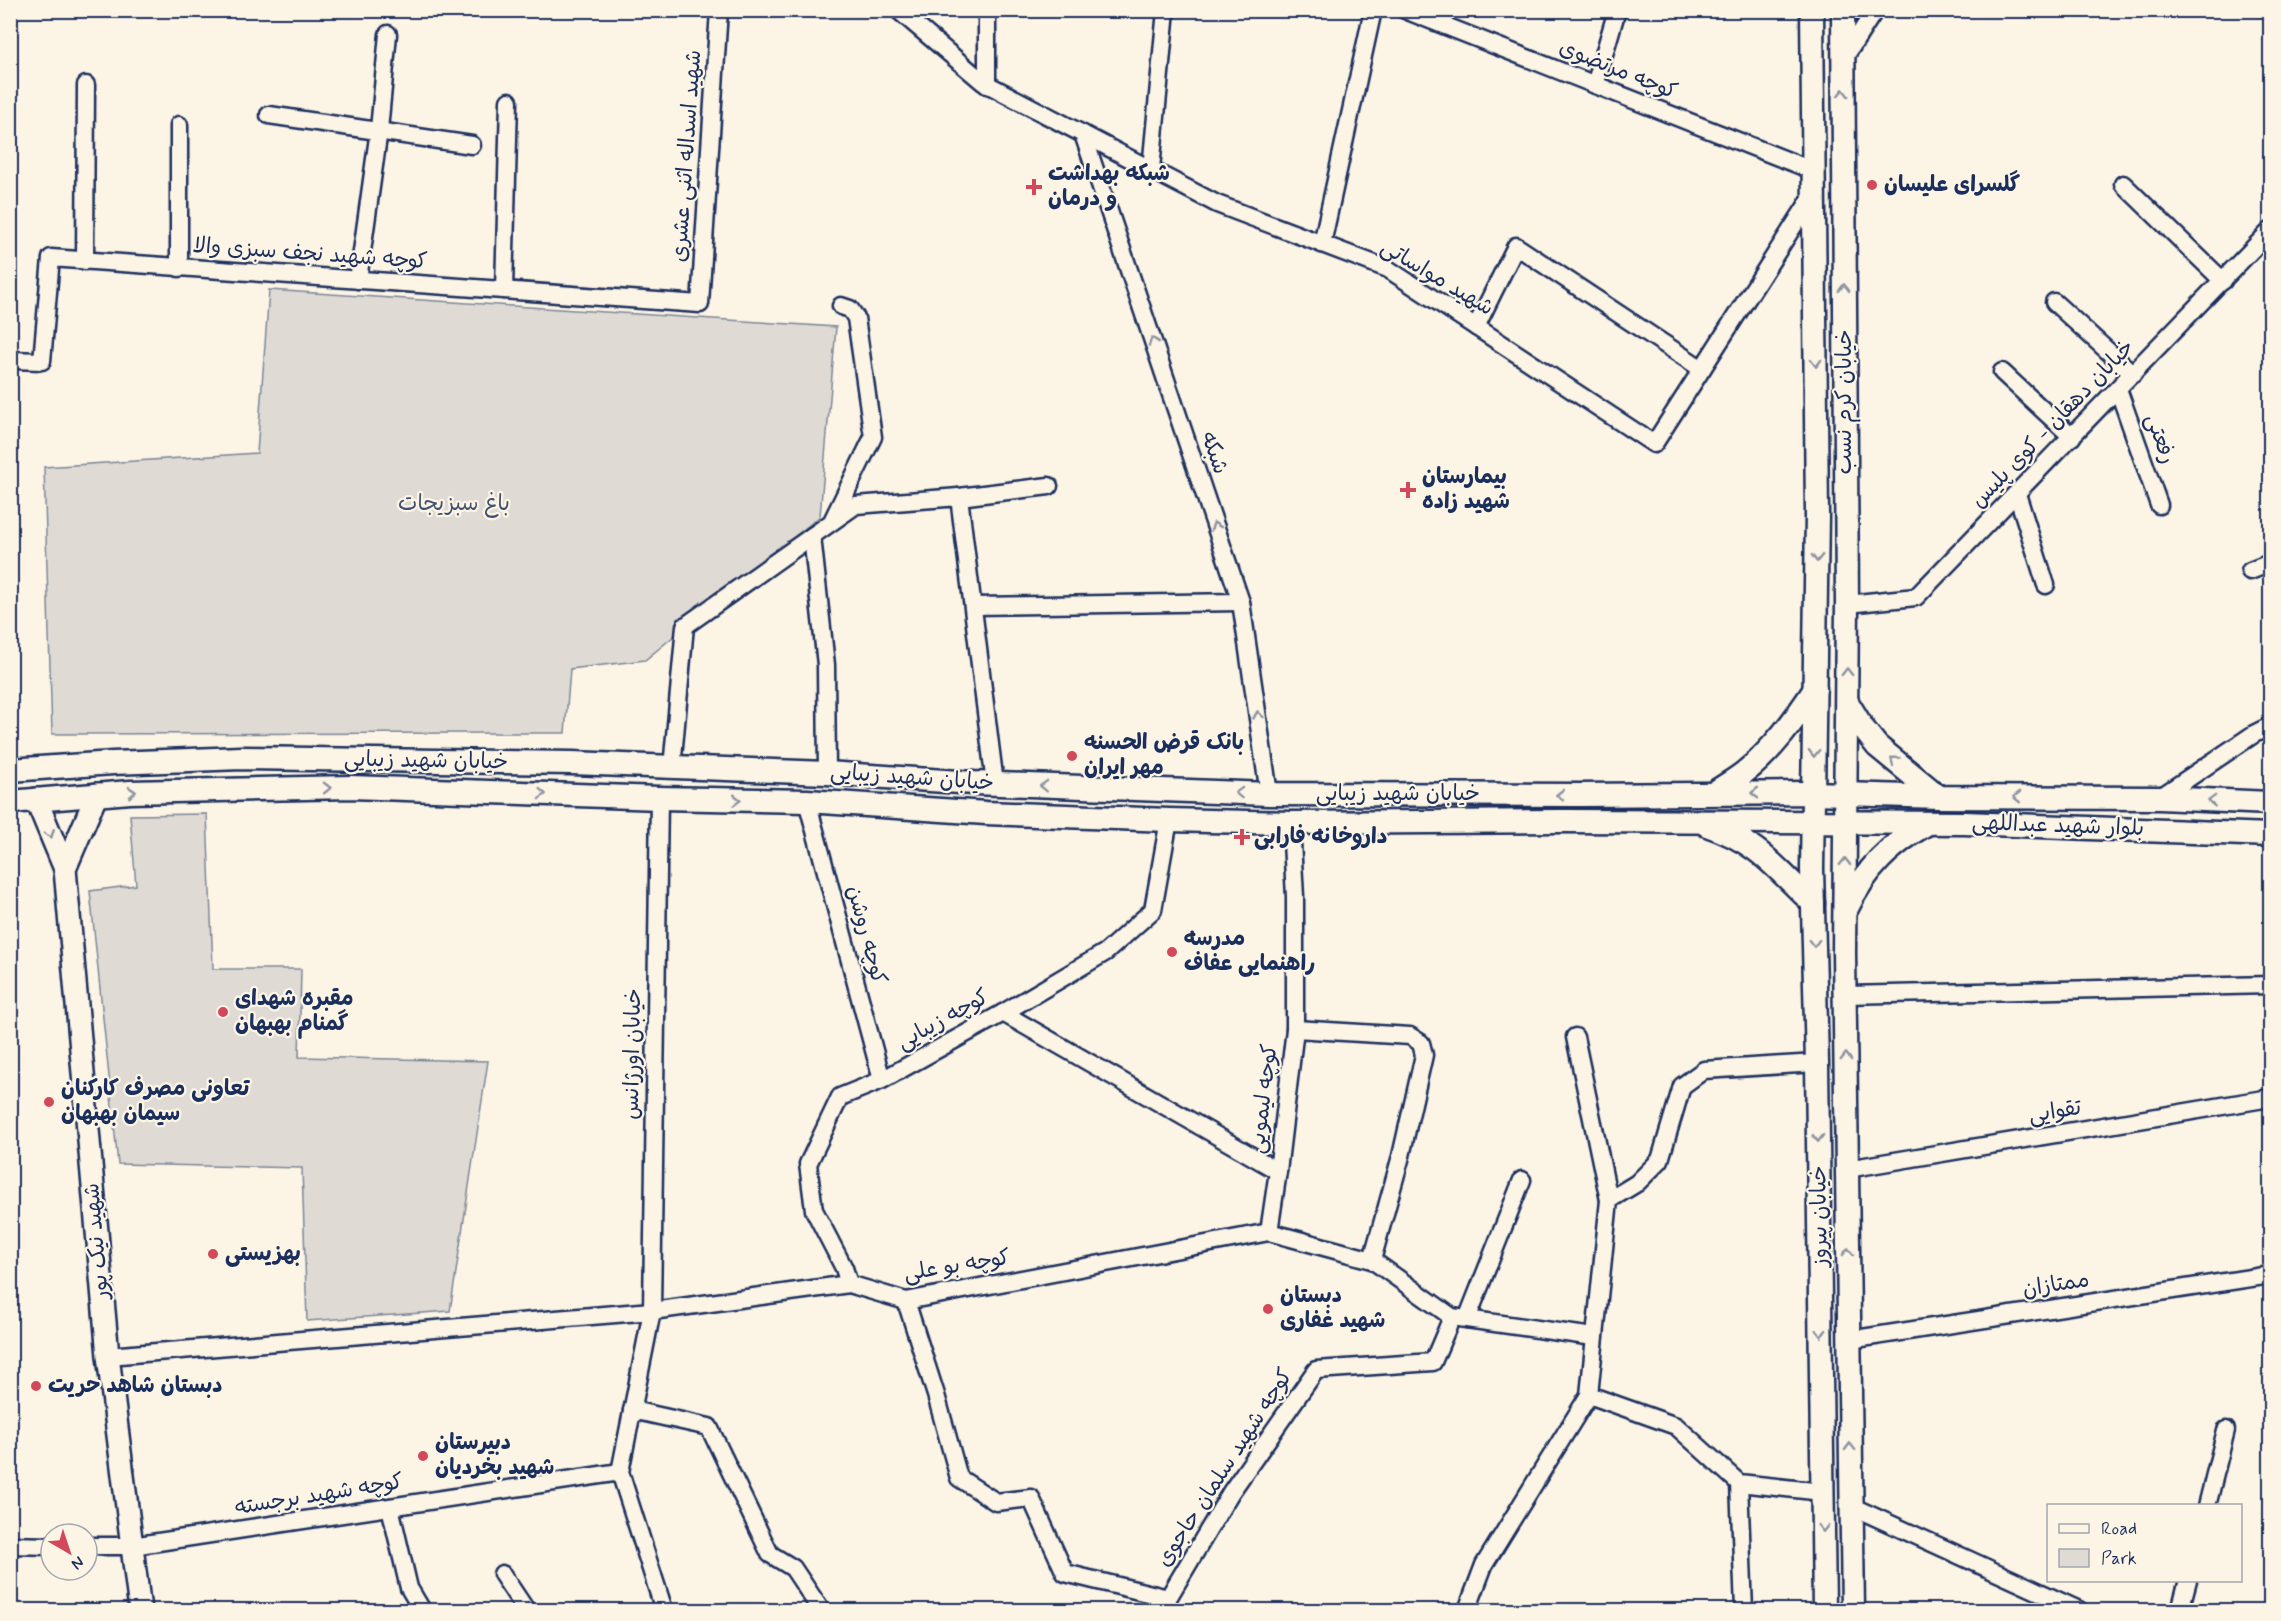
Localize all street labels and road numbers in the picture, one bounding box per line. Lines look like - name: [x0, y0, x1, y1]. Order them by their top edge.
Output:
- street label: کوچه مرتضوی: [1555, 34, 1681, 106]
- street label: شهید اسداله اثنی عشری: [666, 49, 708, 263]
- street label: کوچه شهید نجف سبزی والا: [192, 232, 428, 276]
- street label: شهید مواساتی: [1375, 233, 1499, 323]
- street label: خیابان کرم نسب: [1831, 329, 1861, 475]
- street label: خیابان دهقان - کوی پلیس: [1965, 334, 2141, 514]
- street label: رفعتی: [2138, 410, 2182, 468]
- street label: شبکه: [1194, 428, 1234, 478]
- street label: خیابان شهید زیبایی: [344, 746, 508, 776]
- street label: خیابان شهید زیبایی: [829, 758, 995, 798]
- street label: خیابان شهید زیبایی: [1316, 780, 1480, 808]
- street label: بلوار شهید عبداللهی: [1971, 809, 2145, 843]
- street label: کوچه روشن: [839, 883, 893, 987]
- street label: کوچه زیبایی: [892, 983, 994, 1057]
- street label: خیابان اورژانس: [618, 988, 648, 1120]
- street label: کوچه لیمویی: [1243, 1042, 1285, 1156]
- street label: تقوایی: [2027, 1094, 2084, 1130]
- street label: خیابان پیروز: [1805, 1165, 1835, 1269]
- street label: شهید نیک پور: [78, 1182, 116, 1302]
- street label: کوچه بو علی: [902, 1244, 1012, 1288]
- street label: ممتازان: [2021, 1266, 2091, 1304]
- street label: کوچه شهید سلمان حاجوی: [1150, 1364, 1300, 1572]
- street label: کوچه شهید برجسته: [233, 1468, 405, 1522]

